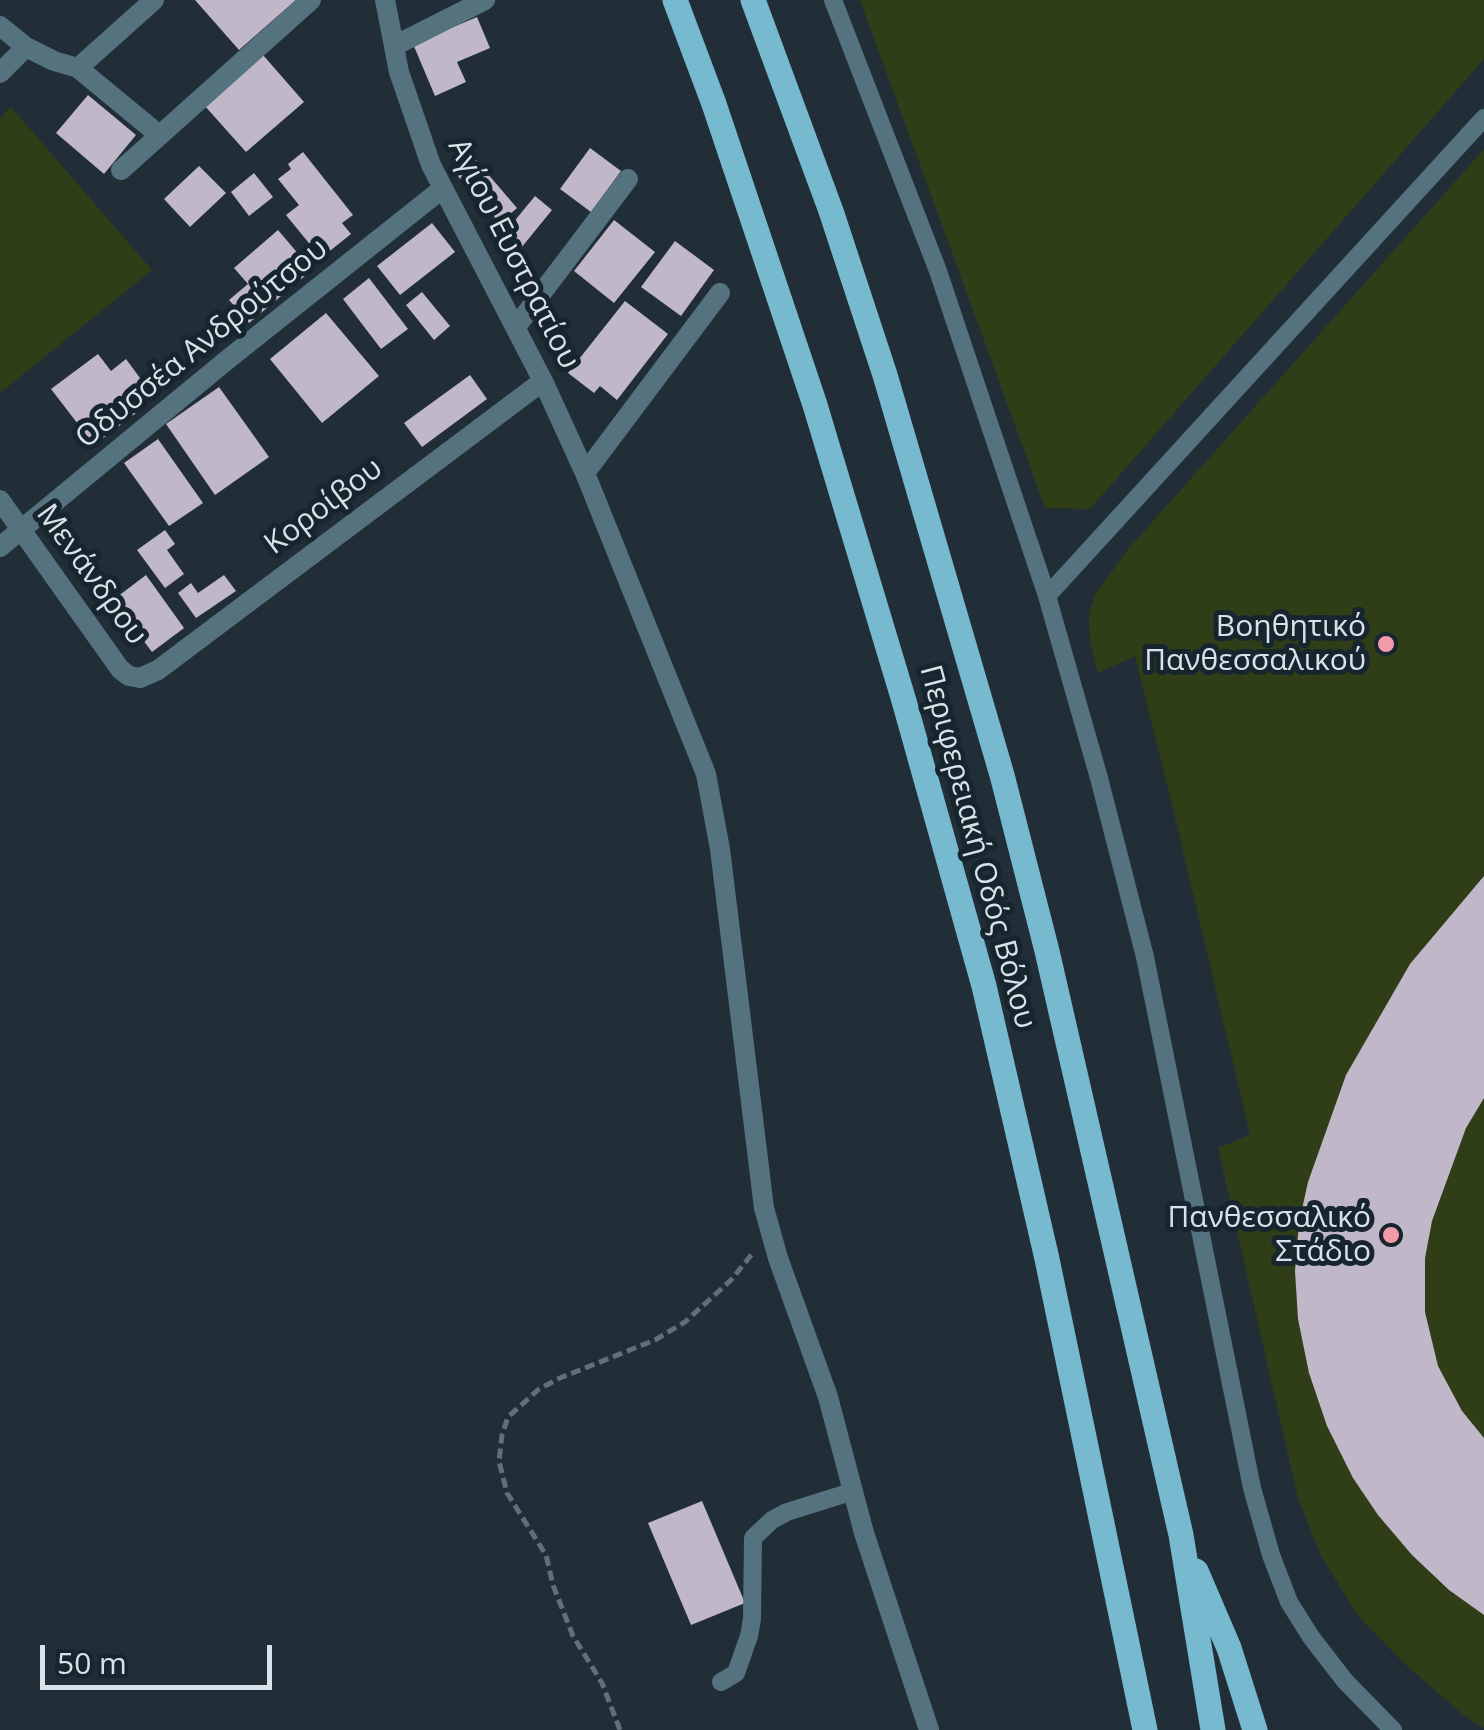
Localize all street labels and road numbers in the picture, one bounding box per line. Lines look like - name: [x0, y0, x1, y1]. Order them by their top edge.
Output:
- street label: Αγίου Ευστρατίου: [439, 133, 587, 375]
- street label: Οδυσσέα Ανδρούτσου: [69, 231, 335, 457]
- street label: Κοροίβου: [258, 451, 390, 563]
- street label: Μενάνδρου: [28, 498, 154, 652]
- street label: Περιφερειακή Οδός Βόλου: [911, 661, 1043, 1033]

